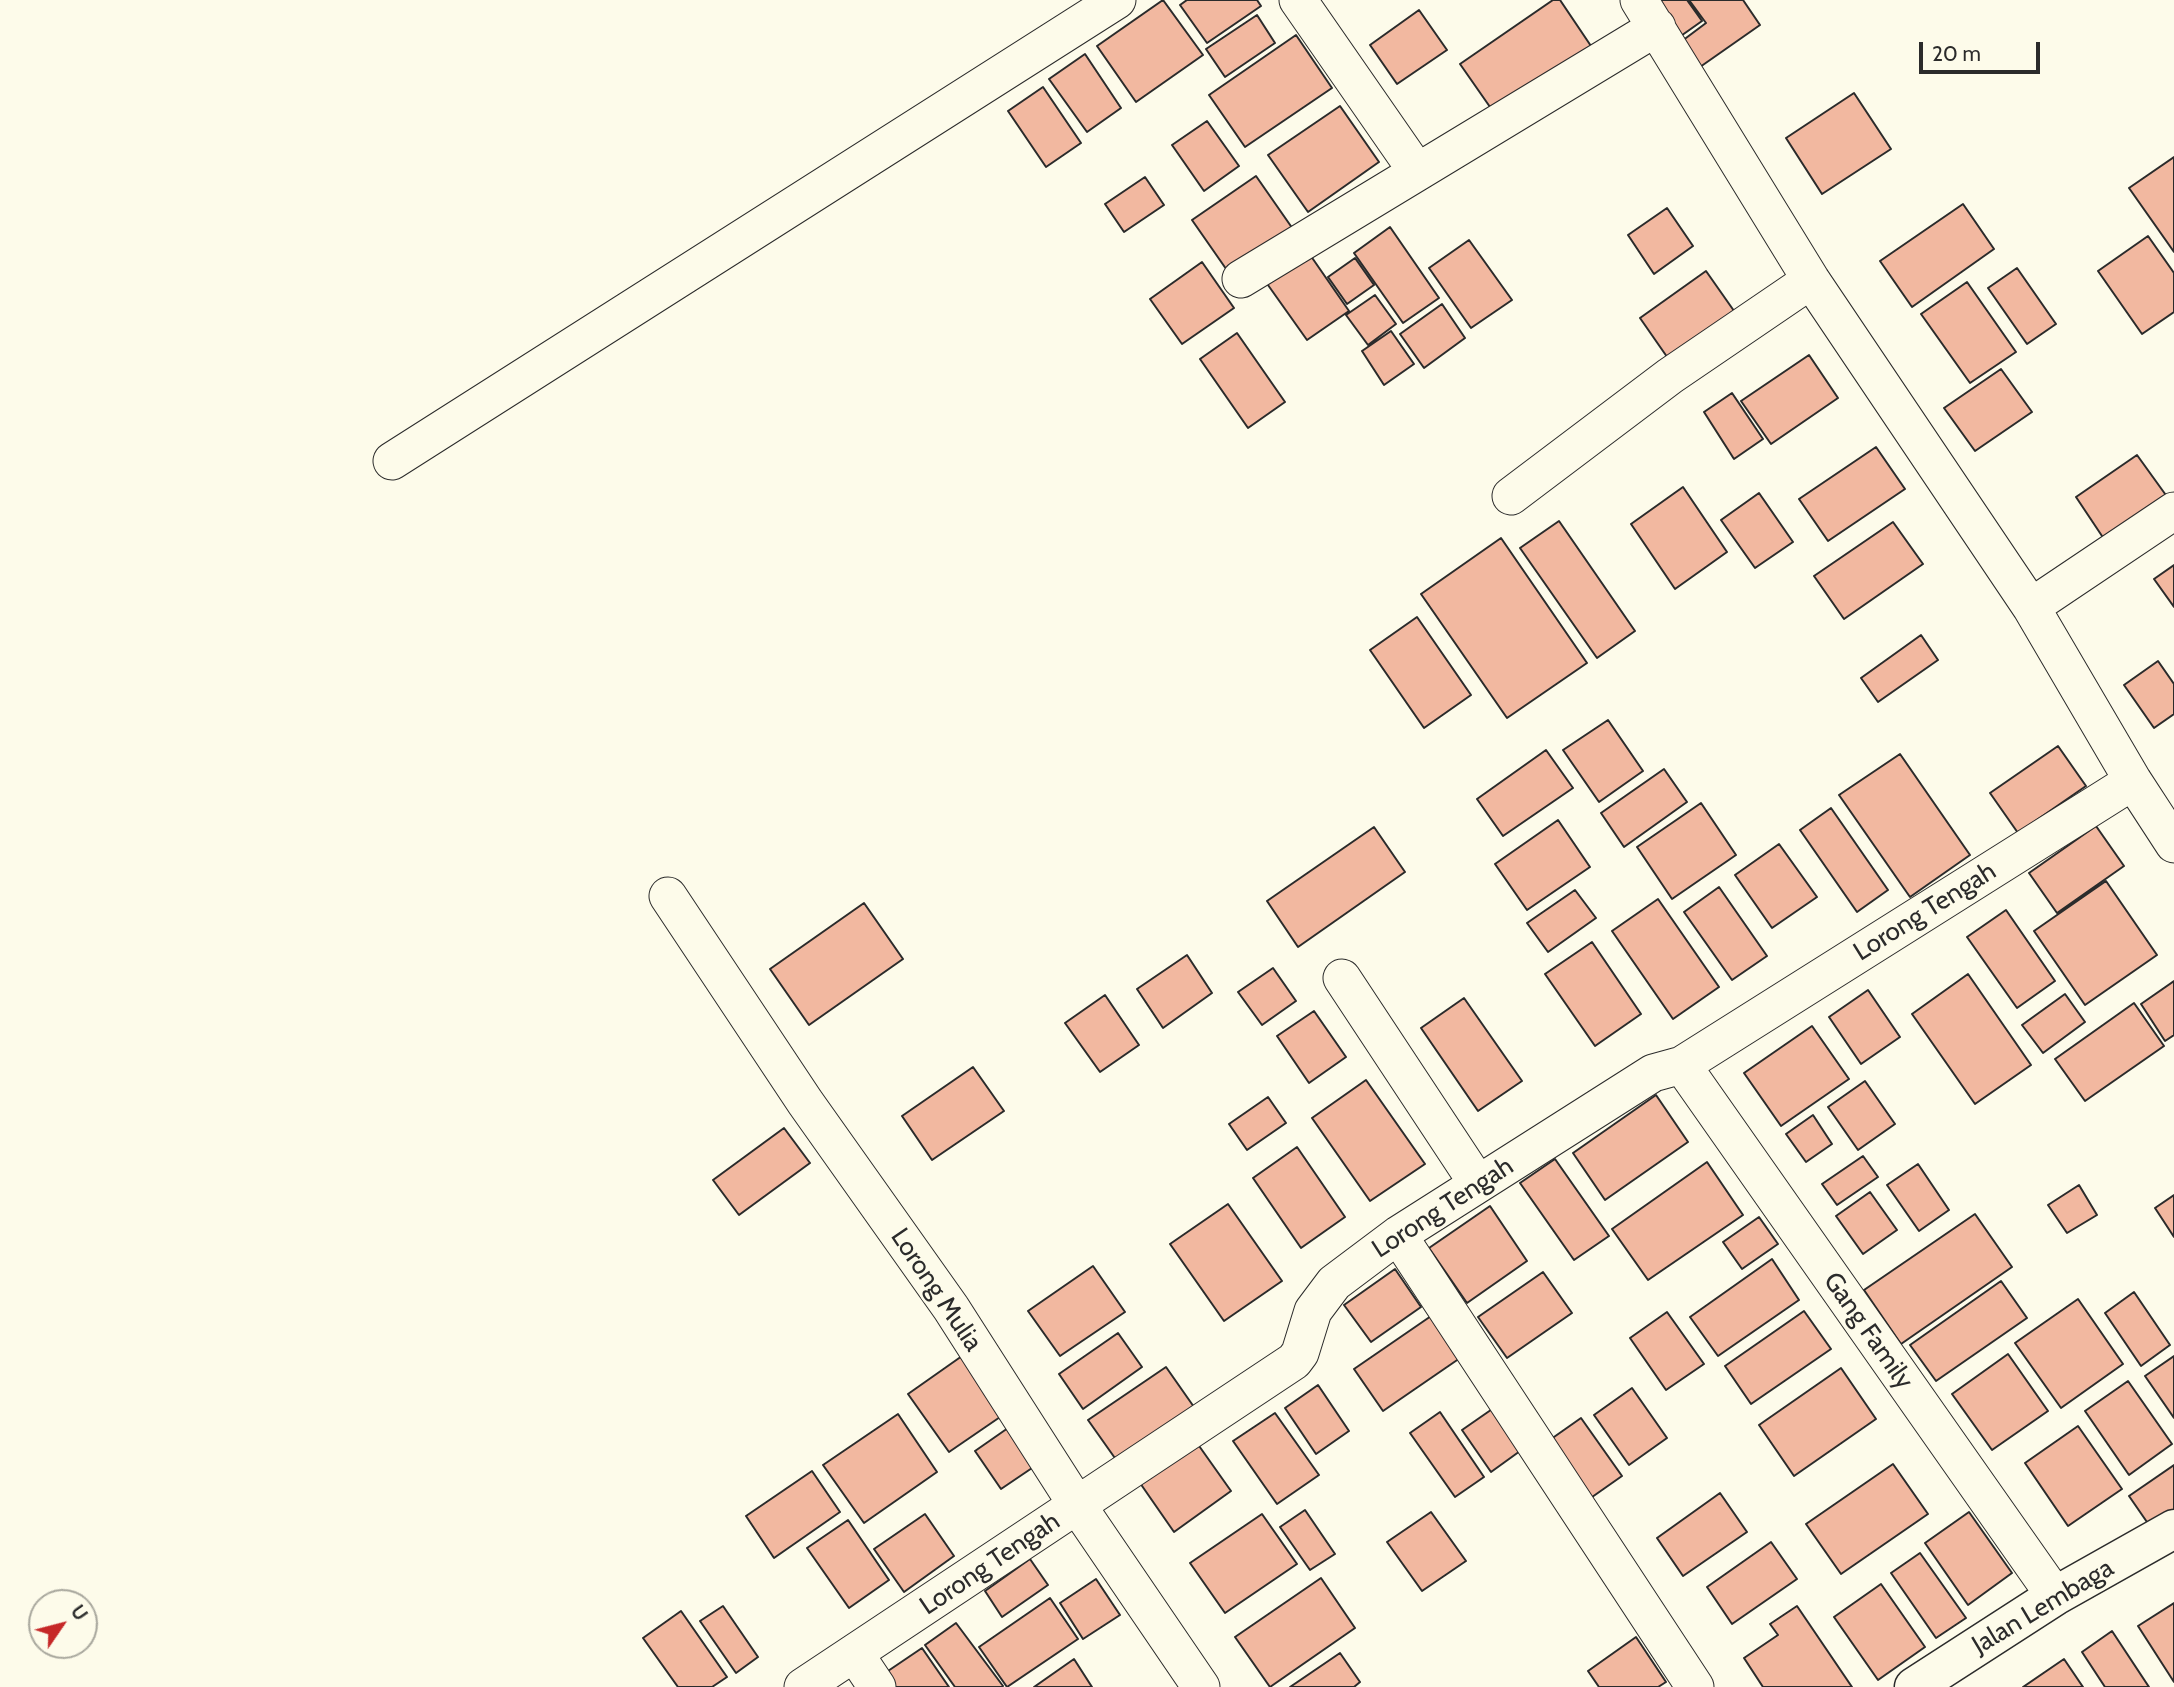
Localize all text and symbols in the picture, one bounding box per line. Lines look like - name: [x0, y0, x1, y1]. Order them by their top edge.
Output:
- scale bar: [1922, 28, 2043, 72]
- text: 20 m: [1932, 41, 1981, 66]
- street label: Lorong Tengah: [1848, 856, 2002, 968]
- street label: Lorong Tengah: [1367, 1151, 1519, 1265]
- street label: Lorong Mulia: [884, 1223, 988, 1357]
- street label: Gang Family: [1816, 1267, 1920, 1395]
- street label: Lorong Tengah: [914, 1506, 1066, 1622]
- street label: Jalan Lembaga: [1967, 1553, 2119, 1661]
- north arrow: [28, 1589, 98, 1659]
- text: U: [66, 1601, 92, 1625]

